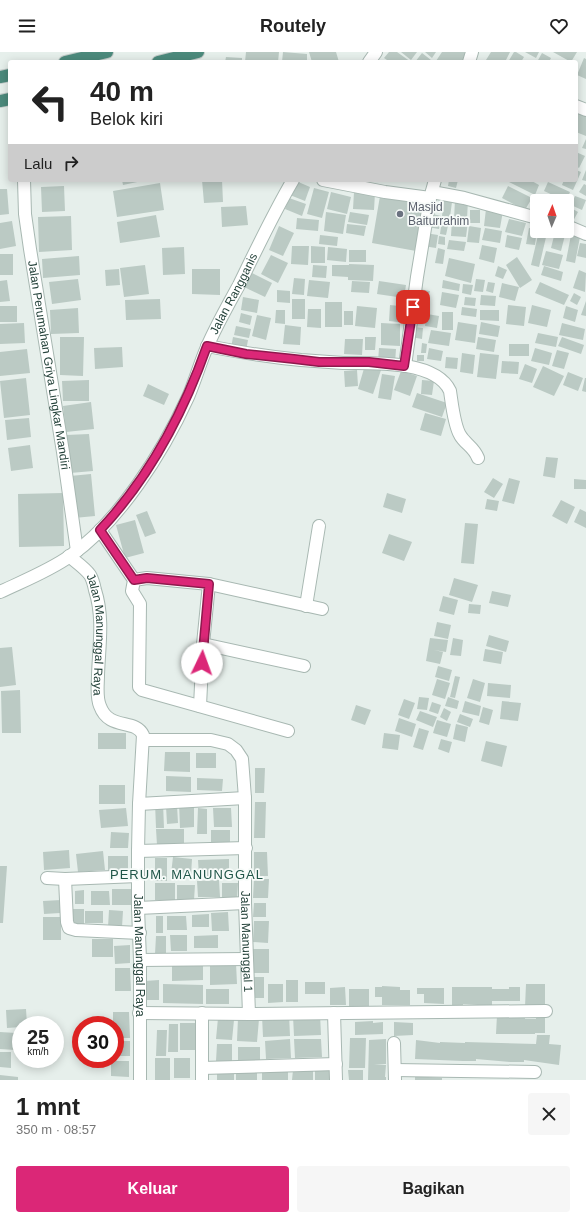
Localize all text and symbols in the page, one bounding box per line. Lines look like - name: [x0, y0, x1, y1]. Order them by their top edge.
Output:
- icon: menu: [16, 15, 38, 37]
- icon: heart: [548, 15, 570, 37]
- text: Routely: [260, 16, 326, 36]
- icon: left: [24, 76, 76, 128]
- text: 40 m: [90, 76, 154, 107]
- text: Belok kiri: [90, 109, 163, 129]
- icon: right: [60, 152, 82, 174]
- text: Lalu: [24, 155, 52, 172]
- north arrow: [530, 194, 574, 238]
- map controls: [530, 194, 574, 238]
- place label: Masjid Baiturrahim: [408, 200, 469, 228]
- marker: Masjid Baiturrahim: [395, 209, 405, 219]
- street label: Jalan Rangganis: [207, 251, 260, 337]
- street label: Jalan Perumahan Griya Lingkar Mandiri: [25, 259, 72, 471]
- pin: [396, 290, 430, 324]
- icon: arrive: [402, 296, 424, 318]
- street label: Jalan Manunggal Raya: [83, 571, 107, 696]
- position arrow: [181, 642, 223, 684]
- district label: PERUM. MANUNGGAL: [110, 867, 264, 882]
- street label: Jalan Manunggal 1: [238, 891, 255, 993]
- street label: Jalan Manunggal Raya: [131, 894, 147, 1017]
- speed limit sign: 30: [72, 1016, 124, 1068]
- text: 25: [27, 1026, 49, 1048]
- text: km/h: [27, 1046, 49, 1057]
- text: 1 mnt: [16, 1093, 80, 1120]
- button: close: [528, 1093, 570, 1135]
- text: 350 m · 08:57: [16, 1122, 96, 1137]
- button: Keluar: [16, 1166, 289, 1212]
- button: Bagikan: [297, 1166, 570, 1212]

